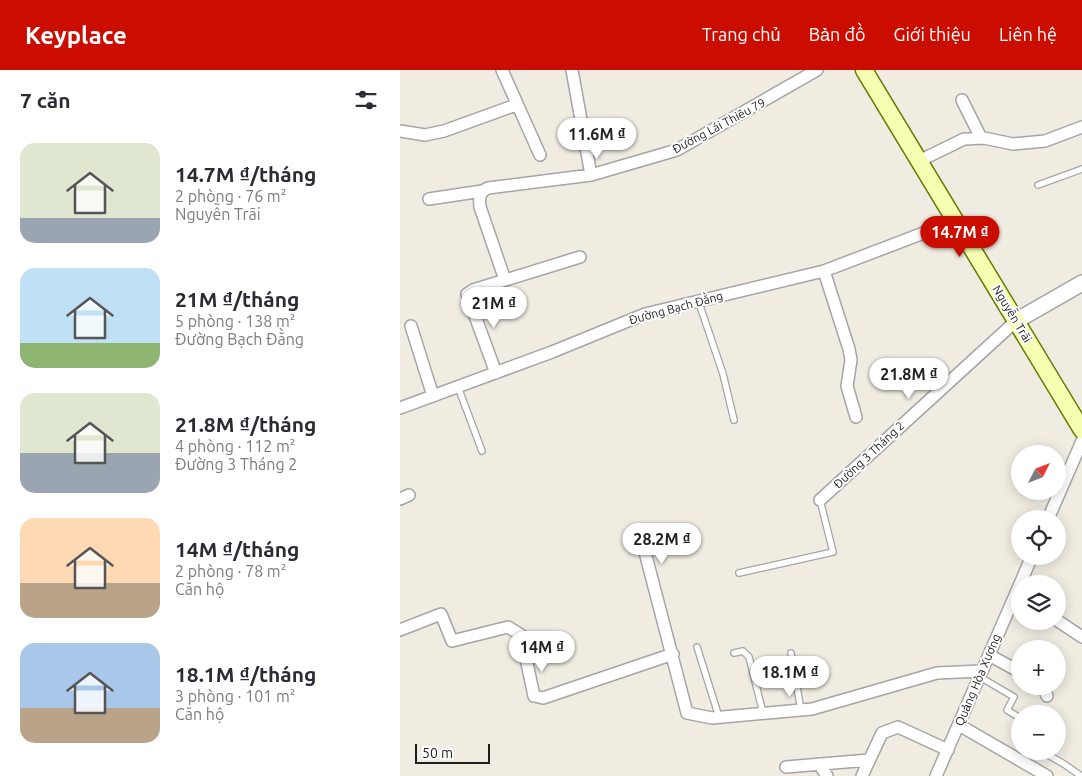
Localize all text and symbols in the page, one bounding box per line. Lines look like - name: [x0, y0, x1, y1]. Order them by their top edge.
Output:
- text: Keyplace: [25, 22, 127, 49]
- text: Trang chủ: [702, 24, 781, 44]
- text: Bản đồ: [809, 24, 866, 44]
- text: Giới thiệu: [894, 24, 971, 44]
- text: Liên hệ: [999, 24, 1057, 44]
- icon: filters: [352, 86, 380, 114]
- text: 7 căn: [20, 88, 70, 112]
- street label: Đường Lái Thiêu 79: [670, 96, 767, 156]
- pin: 11.6M ₫: [551, 118, 643, 160]
- text: 11.6M ₫: [568, 125, 626, 143]
- text: 14.7M ₫/tháng: [175, 162, 316, 186]
- icon: home: [60, 163, 120, 223]
- text: 2 phòng · 76 m²: [175, 187, 286, 205]
- text: Nguyễn Trãi: [175, 205, 261, 223]
- pin: 14.7M ₫: [914, 216, 1006, 258]
- text: 14.7M ₫: [931, 223, 989, 241]
- street label: Nguyễn Trãi: [990, 283, 1035, 345]
- pin: 21M ₫: [459, 286, 529, 329]
- text: 21M ₫/tháng: [175, 287, 299, 311]
- icon: home: [60, 288, 120, 348]
- street label: Đường Bạch Đằng: [627, 288, 725, 327]
- text: 21M ₫: [472, 294, 516, 312]
- text: 5 phòng · 138 m²: [175, 312, 295, 330]
- text: Đường Bạch Đằng: [175, 330, 304, 348]
- pin: 21.8M ₫: [863, 358, 955, 400]
- text: 21.8M ₫: [880, 365, 938, 383]
- text: 21.8M ₫/tháng: [175, 412, 316, 436]
- icon: home: [60, 413, 120, 473]
- street label: Đường 3 Tháng 2: [831, 419, 907, 491]
- text: 4 phòng · 112 m²: [175, 437, 295, 455]
- north arrow: [1011, 445, 1066, 500]
- map controls: [1011, 445, 1066, 760]
- text: Đường 3 Tháng 2: [175, 455, 297, 473]
- button: locate: [1011, 510, 1066, 565]
- pin: 28.2M ₫: [616, 522, 708, 565]
- text: 28.2M ₫: [633, 530, 691, 548]
- text: 14M ₫/tháng: [175, 537, 299, 561]
- icon: home: [60, 538, 120, 598]
- text: 2 phòng · 78 m²: [175, 562, 286, 580]
- button: layers: [1011, 575, 1066, 630]
- text: Căn hộ: [175, 580, 224, 598]
- pin: 14M ₫: [507, 630, 577, 673]
- street label: Quảng Hòa Xương: [952, 632, 1003, 728]
- text: 14M ₫: [520, 638, 564, 656]
- button: +: [1011, 640, 1066, 695]
- pin: 18.1M ₫: [744, 656, 836, 698]
- text: 18.1M ₫/tháng: [175, 662, 316, 686]
- icon: home: [60, 663, 120, 723]
- text: 18.1M ₫: [761, 663, 819, 681]
- text: 3 phòng · 101 m²: [175, 687, 295, 705]
- text: Căn hộ: [175, 705, 224, 723]
- button: −: [1011, 705, 1066, 760]
- scale bar: [415, 741, 490, 764]
- text: 50 m: [422, 745, 453, 761]

